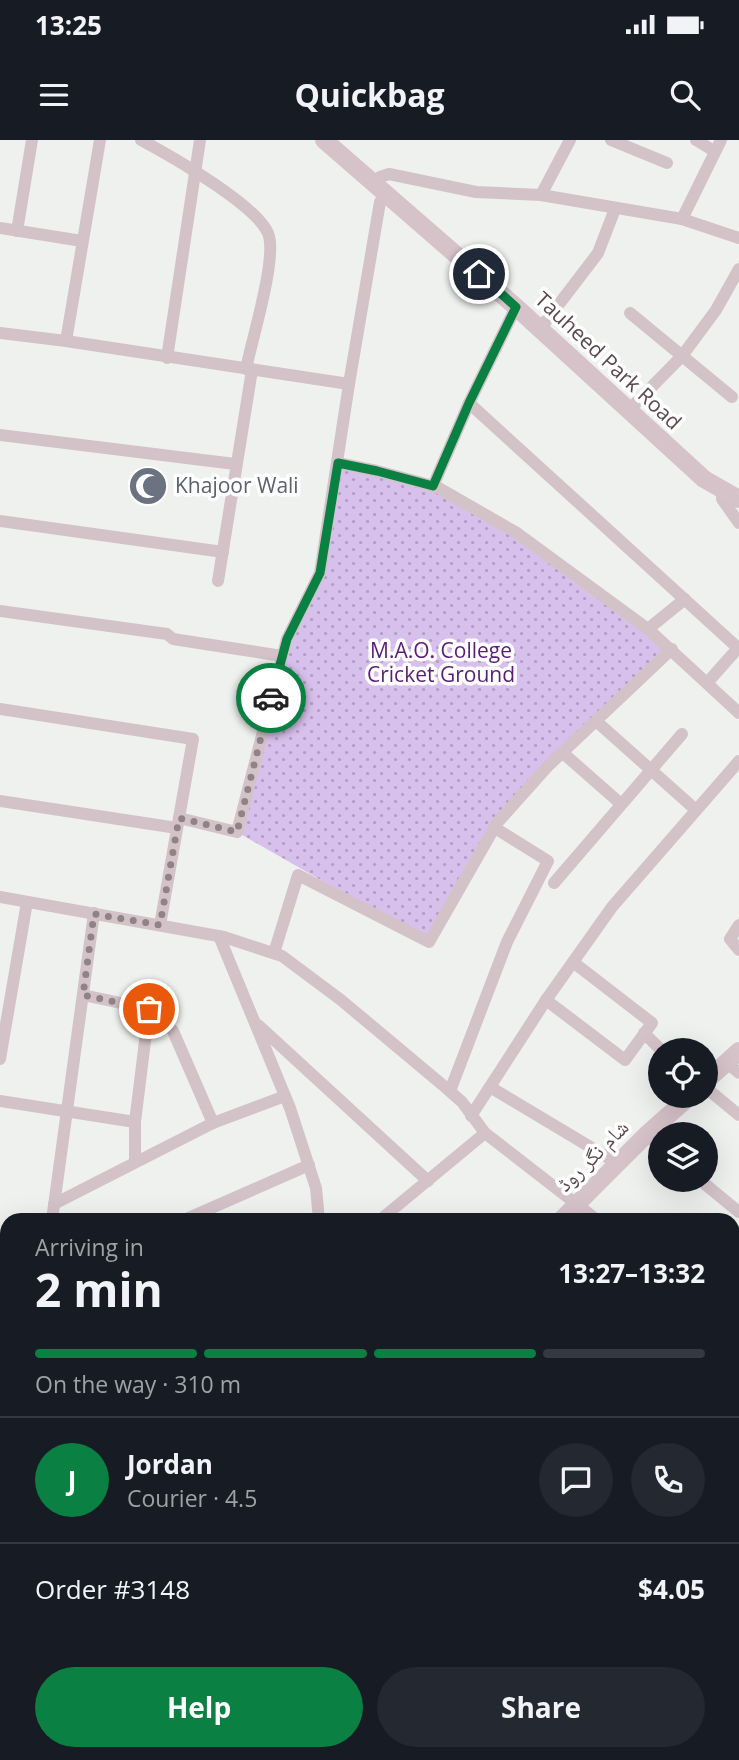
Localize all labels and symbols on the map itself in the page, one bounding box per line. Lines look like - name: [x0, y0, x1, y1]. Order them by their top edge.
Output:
- pin: [449, 244, 509, 304]
- street label: Tauheed Park Road: [530, 285, 688, 435]
- mosque icon: Khajoor Wali: [127, 465, 169, 507]
- place label: Khajoor Wali: [175, 471, 299, 499]
- park label: M.A.O. College Cricket Ground: [367, 636, 515, 688]
- courier: [236, 663, 306, 733]
- pin: [119, 979, 179, 1039]
- street label: شام نگر روڈ: [550, 1113, 635, 1198]

